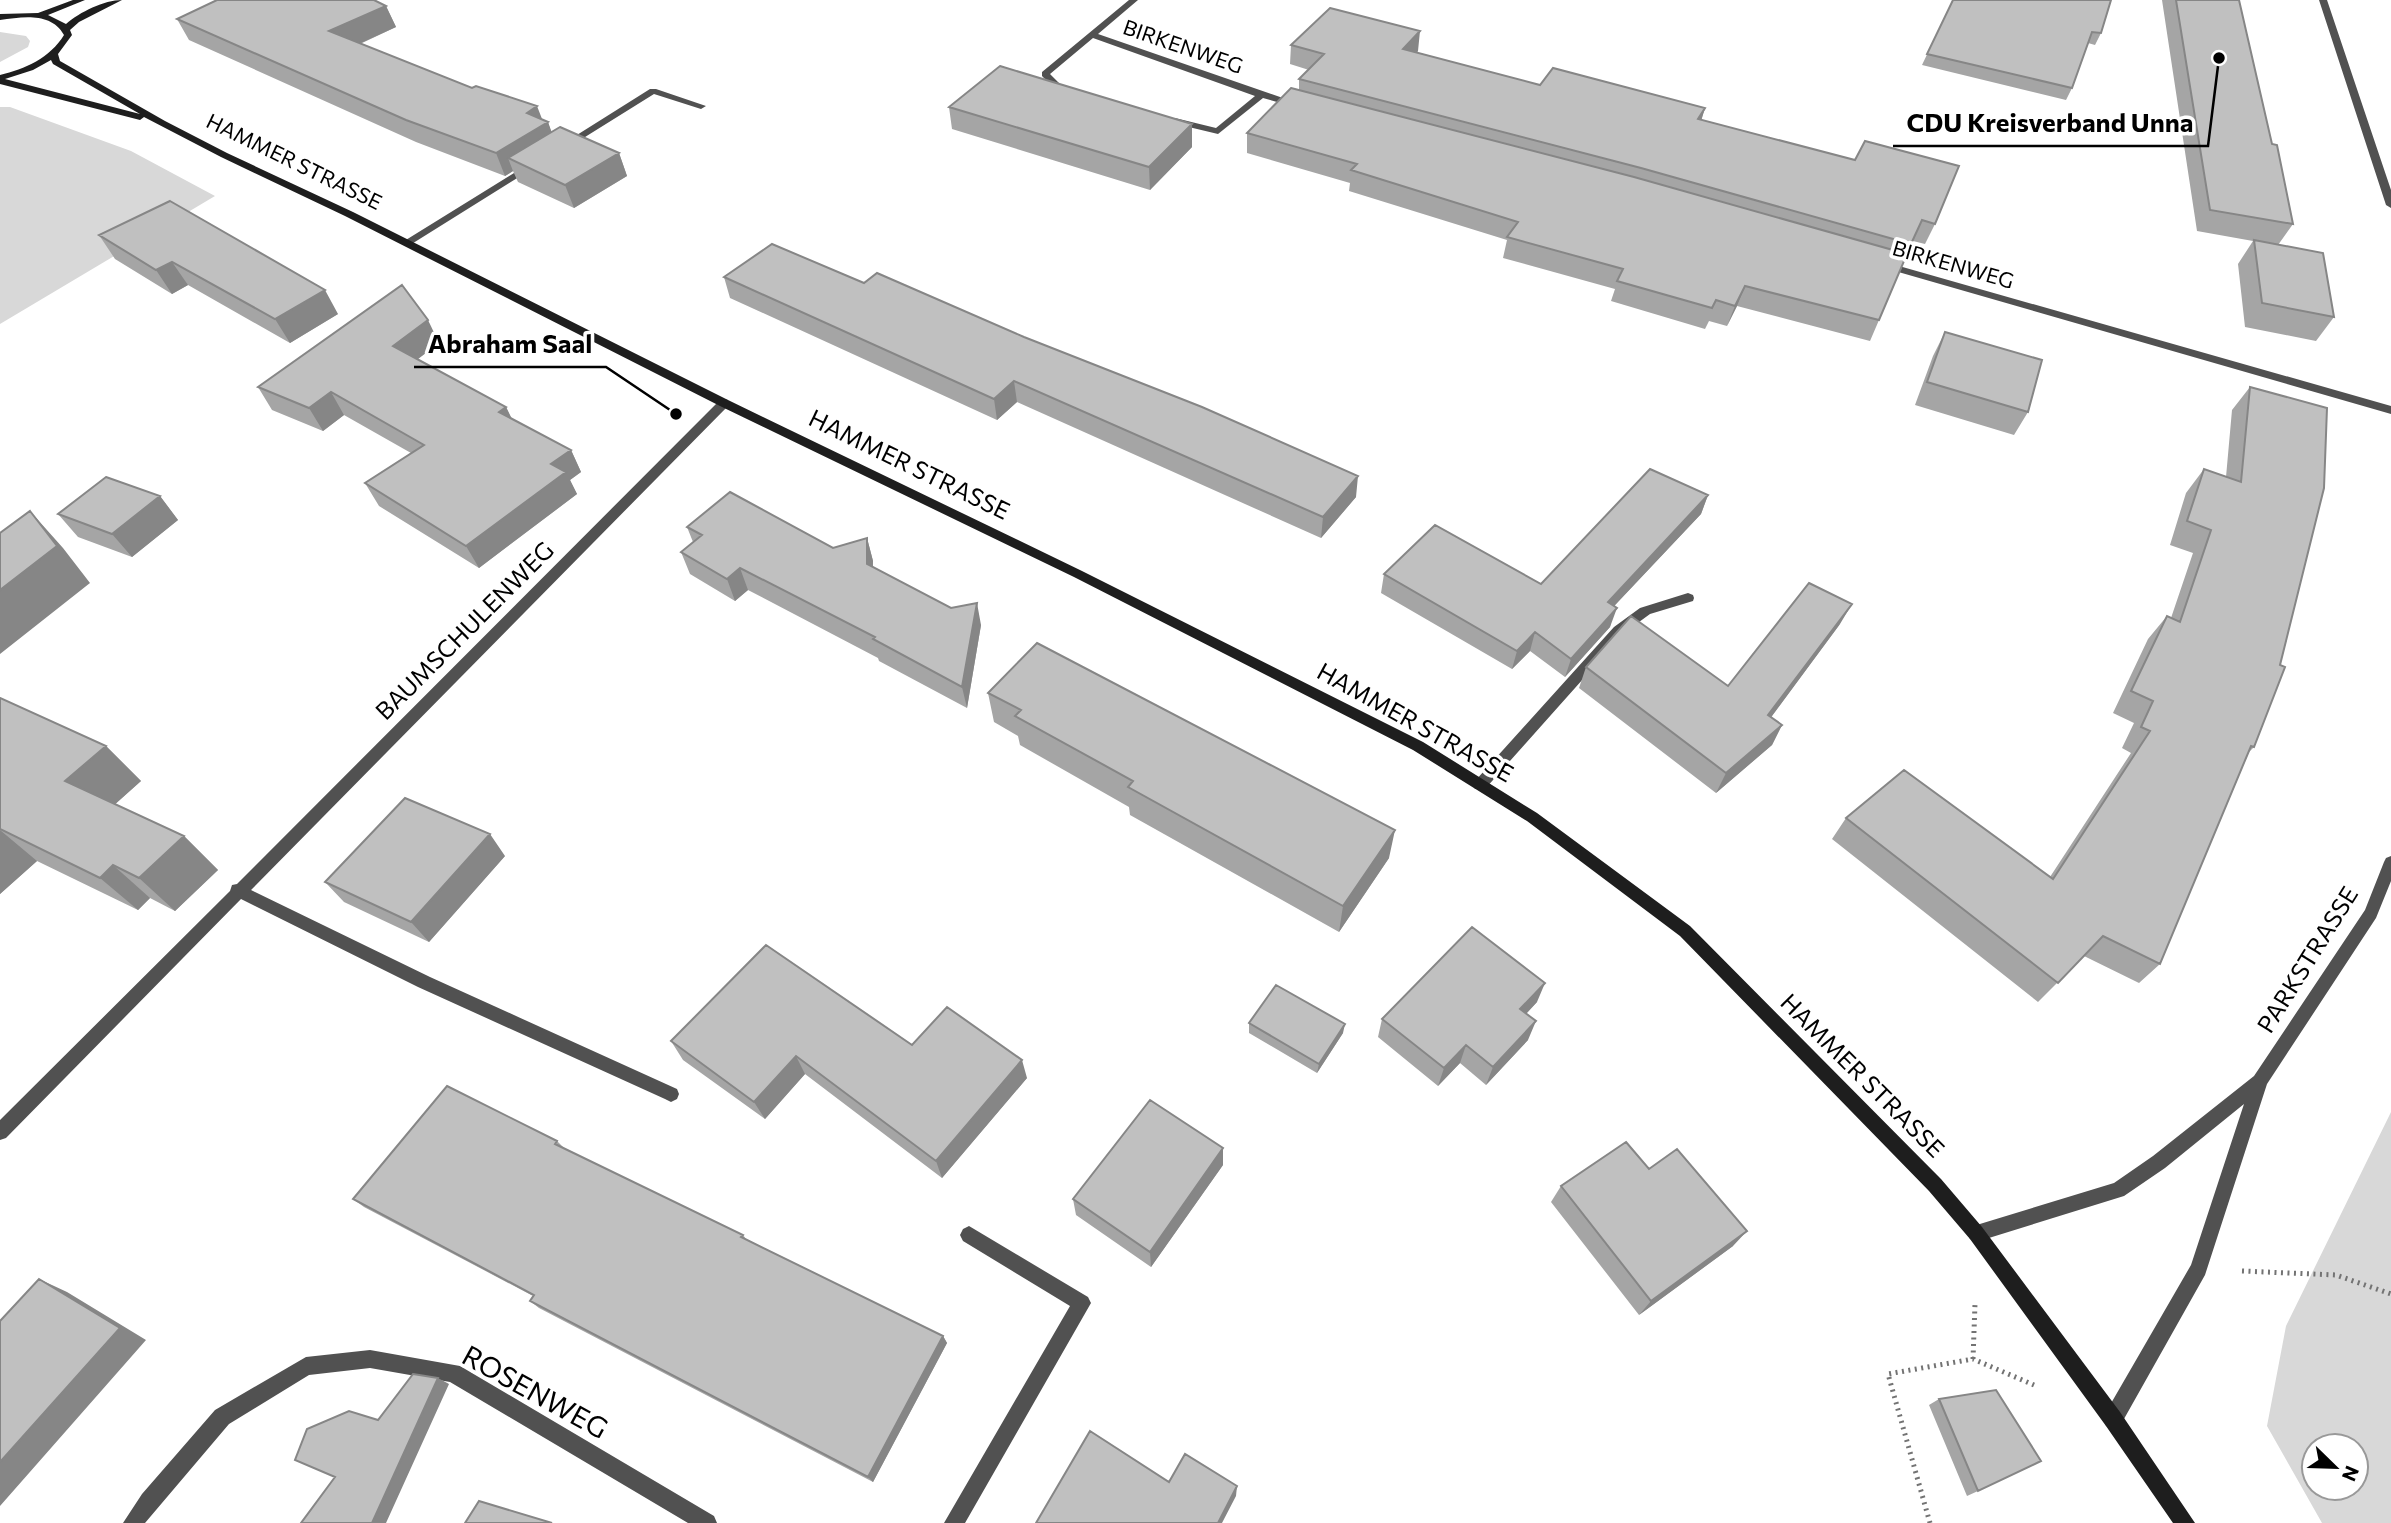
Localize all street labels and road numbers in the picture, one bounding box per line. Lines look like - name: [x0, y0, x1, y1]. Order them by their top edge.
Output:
- street label: BIRKENWEG: [1120, 13, 1247, 78]
- street label: HAMMER STRASSE: [203, 107, 386, 214]
- street label: BIRKENWEG: [1890, 234, 2017, 293]
- street label: HAMMER STRASSE: [805, 402, 1015, 525]
- street label: BAUMSCHULENWEG: [369, 535, 559, 725]
- street label: HAMMER STRASSE: [1313, 656, 1519, 788]
- street label: PARKSTRASSE: [2250, 881, 2363, 1038]
- street label: HAMMER STRASSE: [1775, 987, 1951, 1163]
- street label: ROSENWEG: [457, 1337, 614, 1445]

